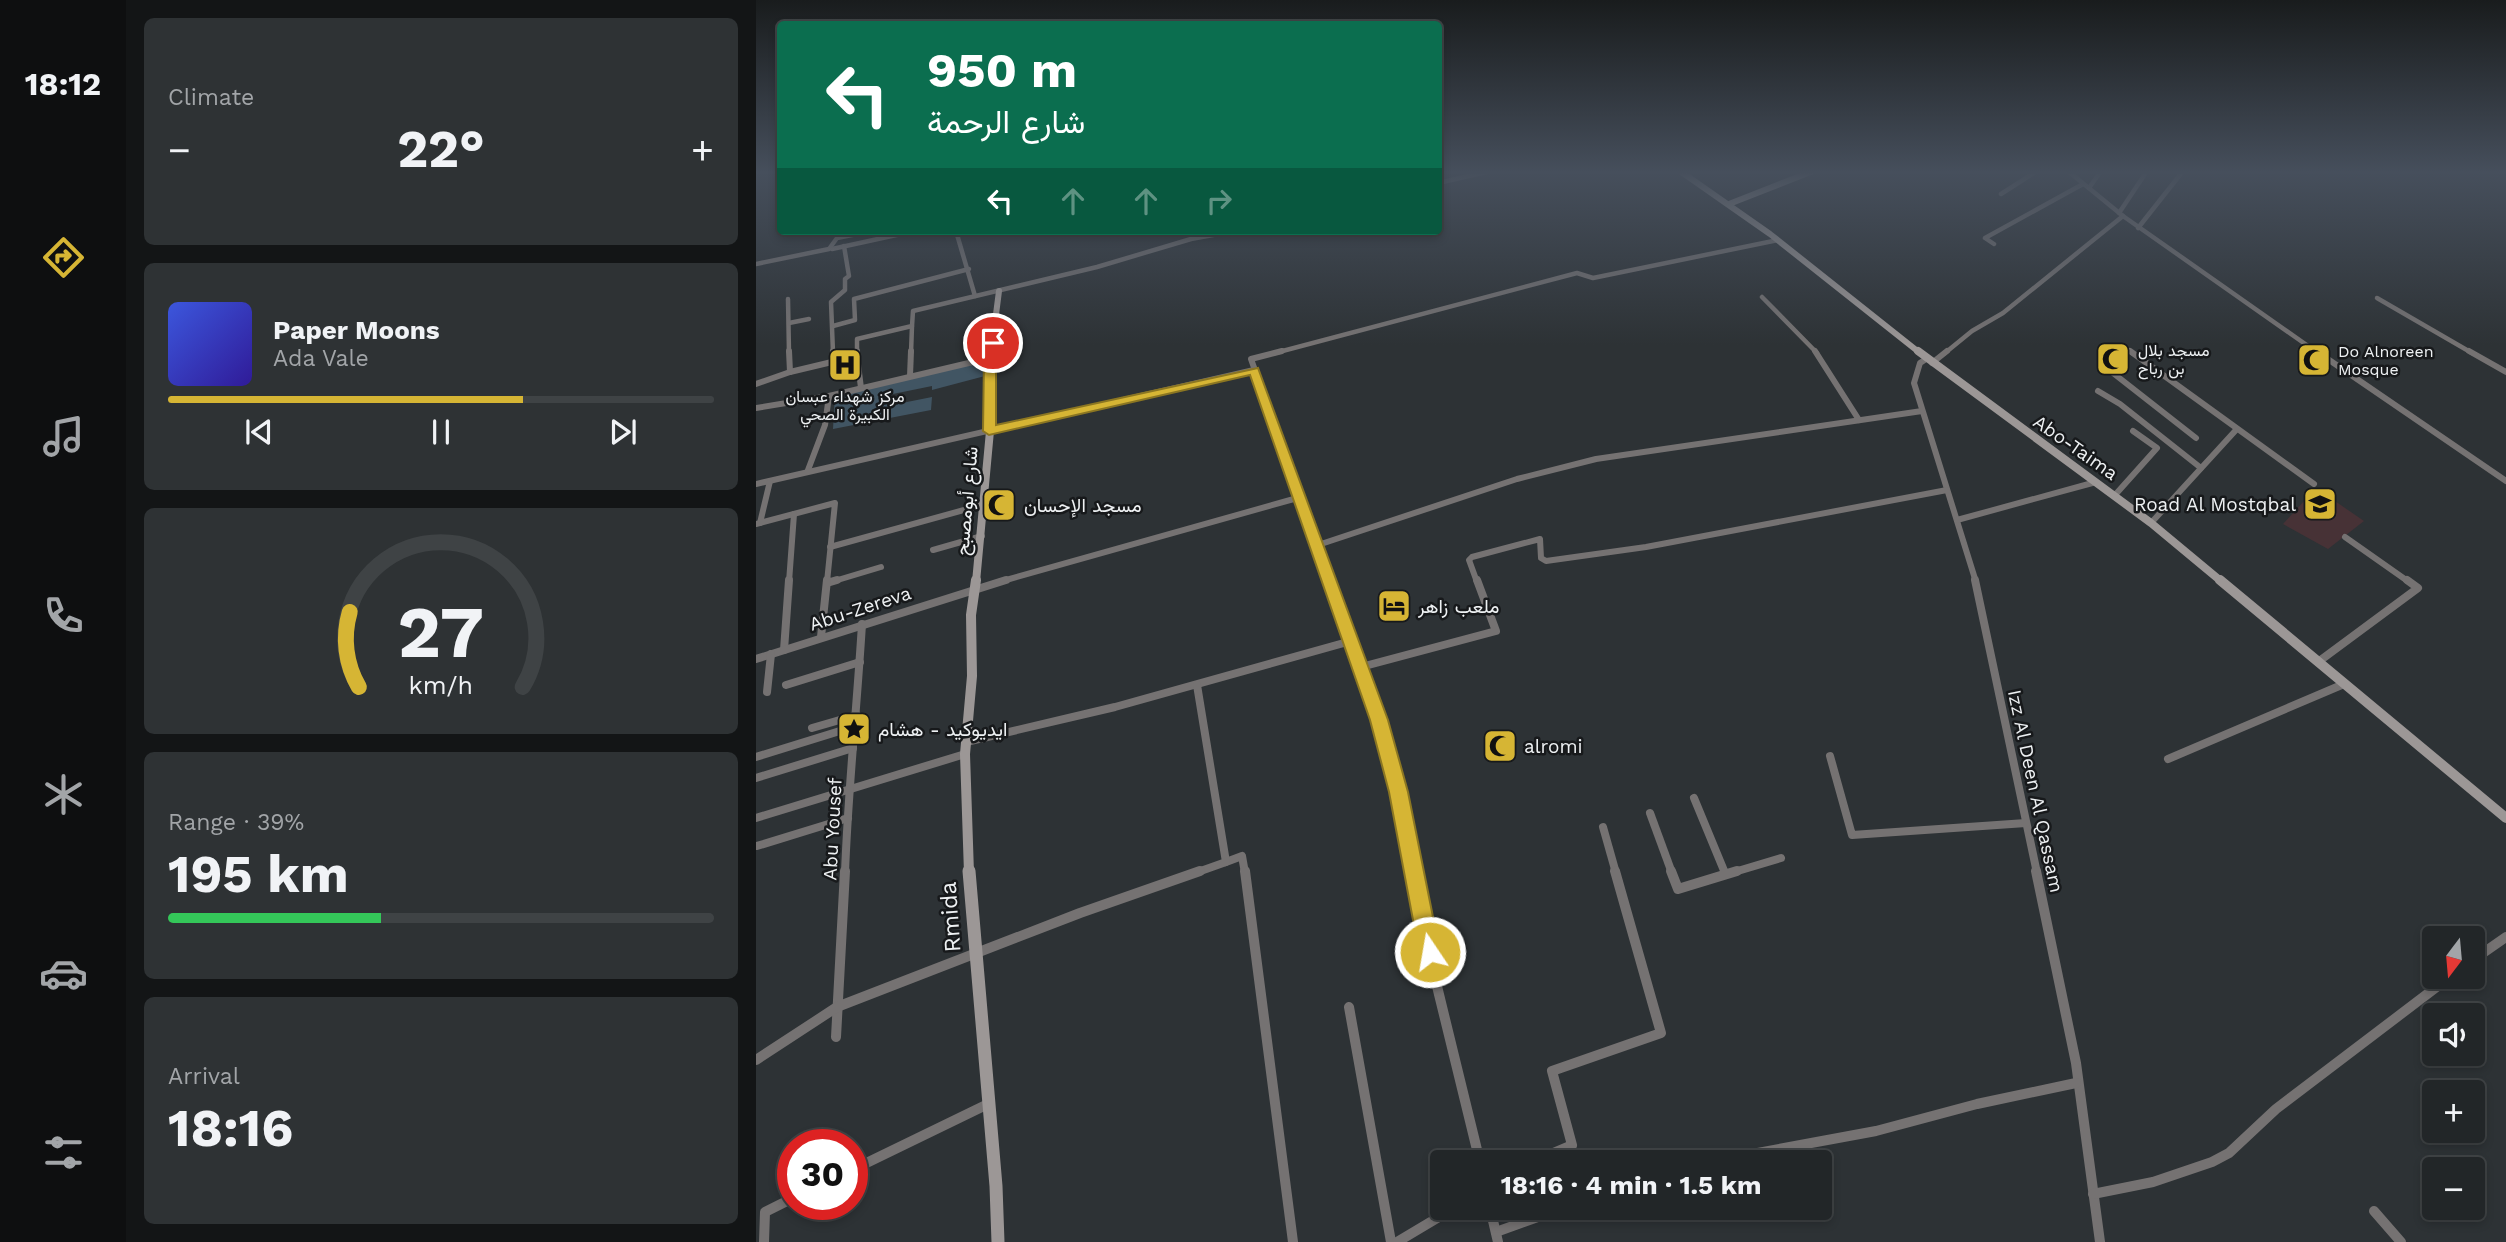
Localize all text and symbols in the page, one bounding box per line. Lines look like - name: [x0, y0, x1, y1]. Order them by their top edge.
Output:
- text: 950 m: [927, 41, 1077, 99]
- icon: left: [812, 49, 903, 140]
- text: 18:12: [25, 65, 101, 103]
- text: Climate: [168, 84, 254, 111]
- text: شارع الرحمة: [927, 103, 1085, 141]
- text: 22°: [397, 119, 485, 180]
- text: −: [168, 128, 191, 172]
- text: +: [691, 128, 714, 172]
- icon: left: [981, 182, 1019, 220]
- icon: ahead: [1054, 182, 1092, 220]
- icon: ahead: [1127, 182, 1165, 220]
- icon: right: [1200, 182, 1238, 220]
- icon: directions: [39, 233, 88, 282]
- pin: [963, 313, 1023, 373]
- text: Paper Moons: [273, 315, 440, 345]
- icon: arrive: [974, 324, 1012, 362]
- mosque icon: مسجد بلال بن رباح: [2094, 340, 2132, 378]
- place label: مسجد بلال بن رباح: [2138, 341, 2210, 380]
- mosque icon: Do Alnoreen Mosque: [2295, 341, 2333, 379]
- place label: Do Alnoreen Mosque: [2338, 342, 2434, 379]
- text: Ada Vale: [273, 345, 369, 372]
- hospital icon: مركز شهداء عبسان الكبيرة الصحي: [826, 346, 864, 384]
- place label: مركز شهداء عبسان الكبيرة الصحي: [785, 387, 905, 428]
- street label: Abo-Taima: [2029, 410, 2123, 485]
- icon: music: [39, 412, 88, 461]
- icon: previous: [240, 413, 278, 451]
- icon: pause: [422, 413, 460, 451]
- icon: next: [604, 413, 642, 451]
- street label: شارع أبومصبح: [950, 446, 985, 557]
- school or university icon: Road Al Mostqbal: [2301, 485, 2339, 523]
- mosque icon: مسجد الإحسان: [980, 486, 1018, 524]
- place label: Road Al Mostqbal: [2134, 493, 2296, 516]
- place label: مسجد الإحسان: [1024, 494, 1142, 518]
- street label: Abu-Zereva: [806, 581, 914, 636]
- hotel icon: ملعب زاهر: [1375, 587, 1413, 625]
- text: 27: [398, 589, 484, 675]
- icon: phone: [39, 591, 88, 640]
- place label: ملعب زاهر: [1417, 595, 1499, 618]
- text: km/h: [409, 671, 473, 700]
- street label: Izz Al Deen Al Qassam: [2003, 688, 2068, 895]
- place icon: ايديوكيد - هشام: [835, 710, 873, 748]
- place label: ايديوكيد - هشام: [878, 718, 1007, 742]
- mosque icon: alromi: [1481, 727, 1519, 765]
- place label: alromi: [1524, 735, 1583, 758]
- icon: climate: [39, 770, 88, 819]
- street label: Abu Yousef: [818, 777, 847, 881]
- text: Range · 39%: [168, 809, 304, 836]
- text: 195 km: [168, 844, 349, 905]
- street label: Rmida: [935, 881, 966, 953]
- position arrow: [1393, 915, 1467, 989]
- north arrow: [2422, 926, 2485, 989]
- map controls: [2422, 926, 2485, 1220]
- icon: car: [39, 949, 88, 998]
- button: sound: [2422, 1003, 2485, 1066]
- text: Arrival: [168, 1063, 240, 1090]
- button: +: [2422, 1080, 2485, 1143]
- text: 18:16: [168, 1098, 293, 1159]
- icon: filters: [39, 1128, 88, 1177]
- speed limit sign: 30: [777, 1129, 868, 1220]
- button: −: [2422, 1157, 2485, 1220]
- text: 18:16 · 4 min · 1.5 km: [1501, 1170, 1761, 1200]

